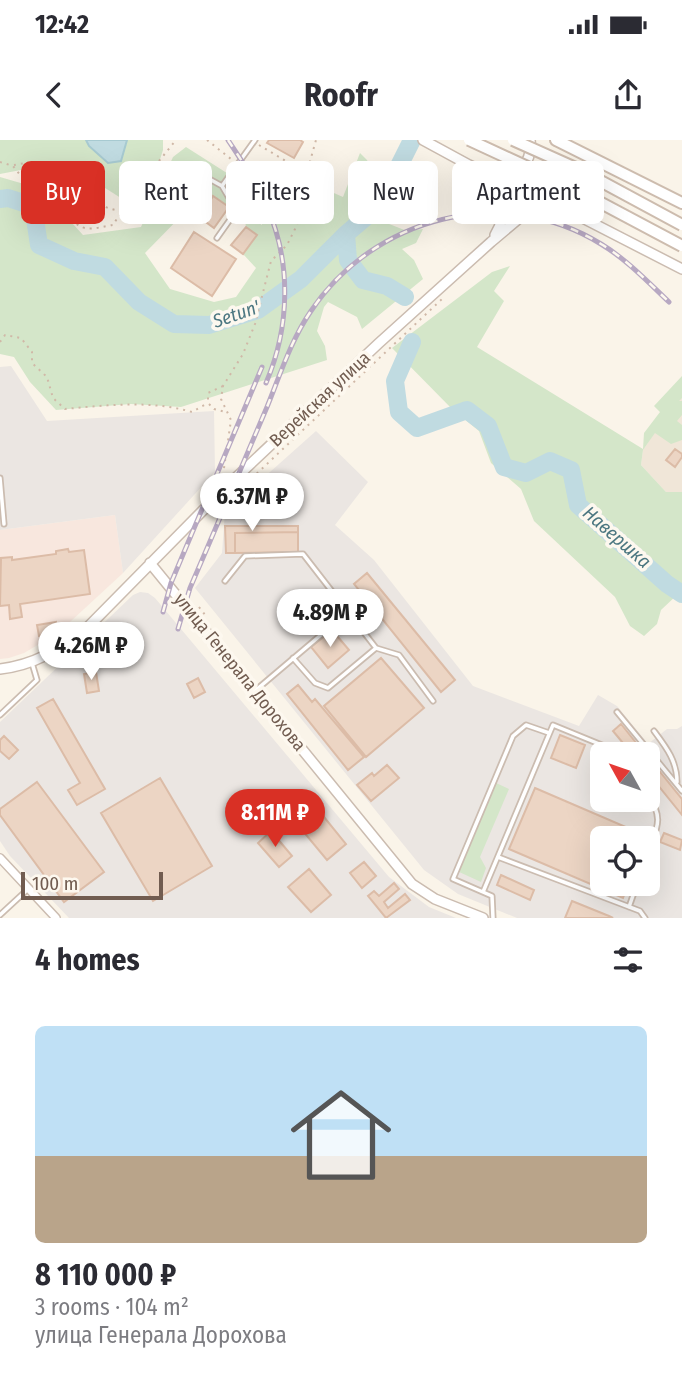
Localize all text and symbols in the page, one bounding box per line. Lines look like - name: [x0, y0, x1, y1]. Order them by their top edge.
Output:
- text: 12:42: [35, 9, 89, 40]
- icon: back: [35, 76, 73, 114]
- text: Roofr: [304, 76, 378, 114]
- icon: share: [609, 76, 647, 114]
- chip: Buy: [21, 161, 105, 224]
- chip: Rent: [119, 161, 212, 224]
- chip: Filters: [226, 161, 334, 224]
- chip: New: [348, 161, 438, 224]
- chip: Apartment: [452, 161, 604, 224]
- water label: Setun': [209, 295, 263, 333]
- street label: Верейская улица: [265, 347, 375, 451]
- pin: 6.37M ₽: [187, 474, 317, 533]
- text: 6.37M ₽: [216, 482, 288, 510]
- water label: Навершка: [578, 501, 656, 573]
- street label: улица Генерала Дорохова: [169, 589, 311, 756]
- pin: 4.89M ₽: [265, 589, 395, 649]
- text: 4.89M ₽: [293, 598, 367, 626]
- pin: 4.26M ₽: [26, 622, 156, 682]
- text: 4.26M ₽: [54, 631, 128, 659]
- north arrow: [590, 742, 660, 812]
- map controls: [590, 742, 660, 896]
- pin: 8.11M ₽: [210, 790, 340, 849]
- text: 8.11M ₽: [241, 798, 309, 826]
- button: locate: [590, 826, 660, 896]
- scale bar: [21, 869, 163, 901]
- text: 100 m: [32, 872, 78, 895]
- icon: filters: [609, 941, 647, 979]
- text: 4 homes: [35, 942, 140, 978]
- icon: home: [278, 1072, 404, 1198]
- text: 8 110 000 ₽: [35, 1257, 176, 1293]
- text: 3 rooms · 104 m²: [35, 1293, 189, 1321]
- text: улица Генерала Дорохова: [35, 1321, 287, 1349]

